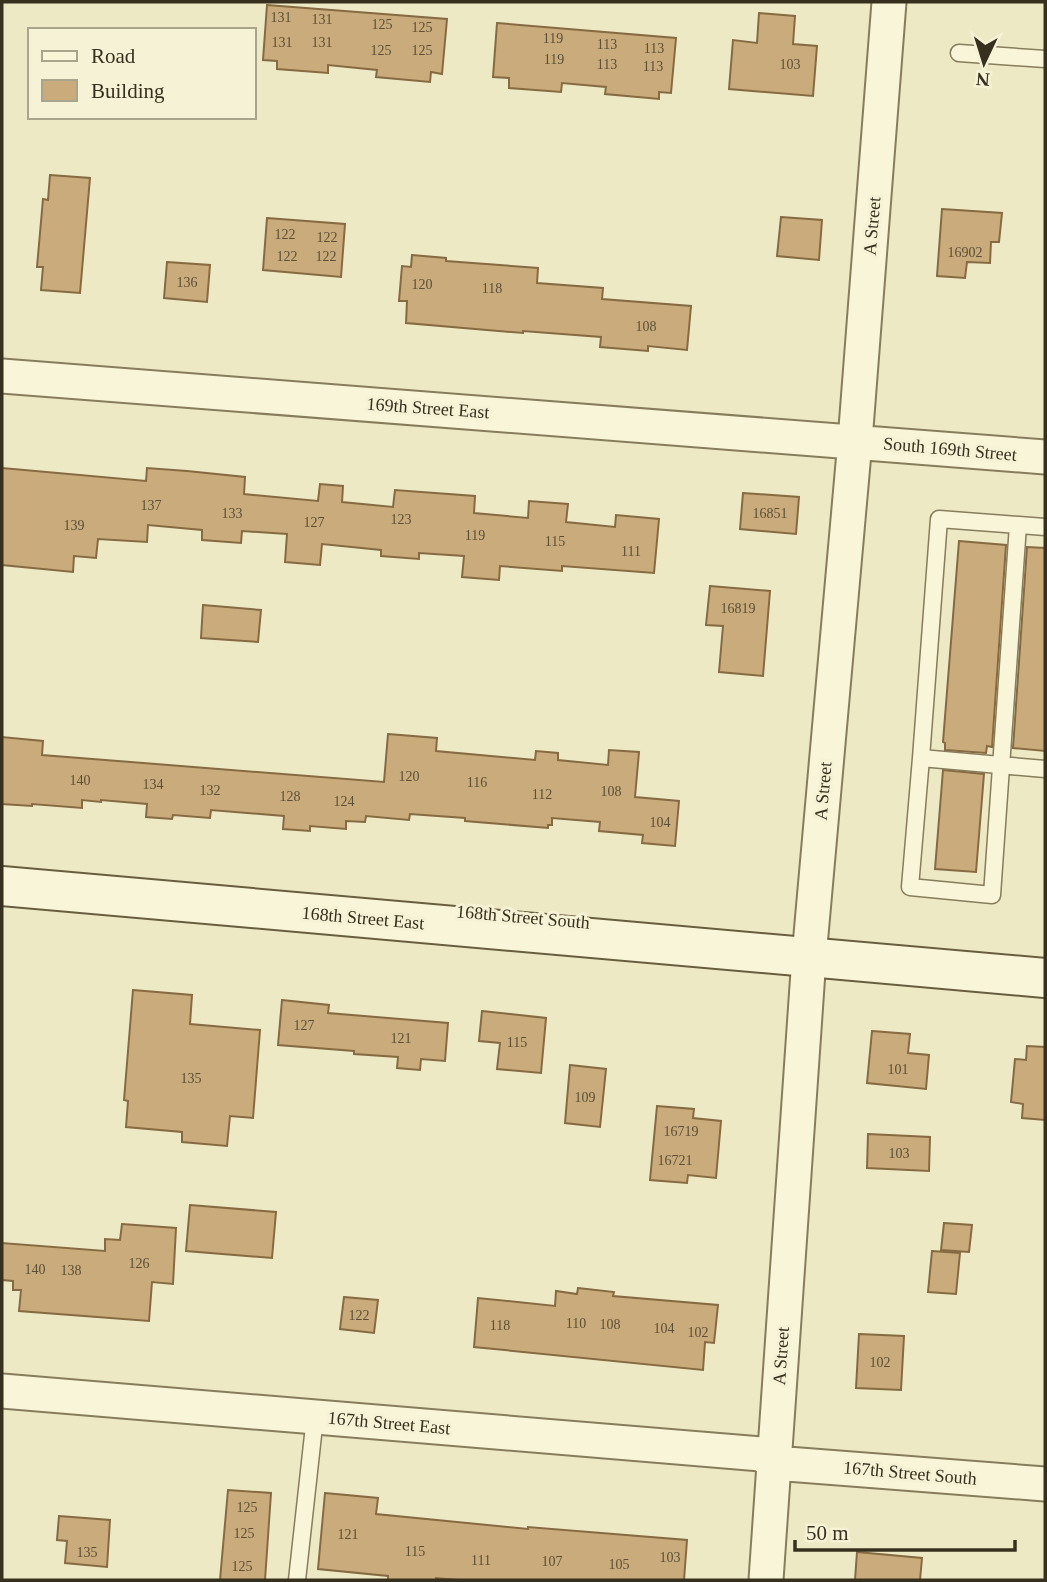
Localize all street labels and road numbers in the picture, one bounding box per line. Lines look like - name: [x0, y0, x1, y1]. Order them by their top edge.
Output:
- street label: A Street: [859, 196, 885, 256]
- street label: 169th Street East: [366, 394, 490, 422]
- street label: South 169th Street: [882, 433, 1018, 465]
- street label: A Street: [810, 761, 836, 821]
- street label: 168th Street South: [455, 901, 591, 933]
- street label: 168th Street East: [301, 903, 425, 933]
- street label: A Street: [769, 1326, 793, 1386]
- street label: 167th Street East: [327, 1408, 451, 1438]
- street label: 167th Street South: [842, 1457, 978, 1489]

